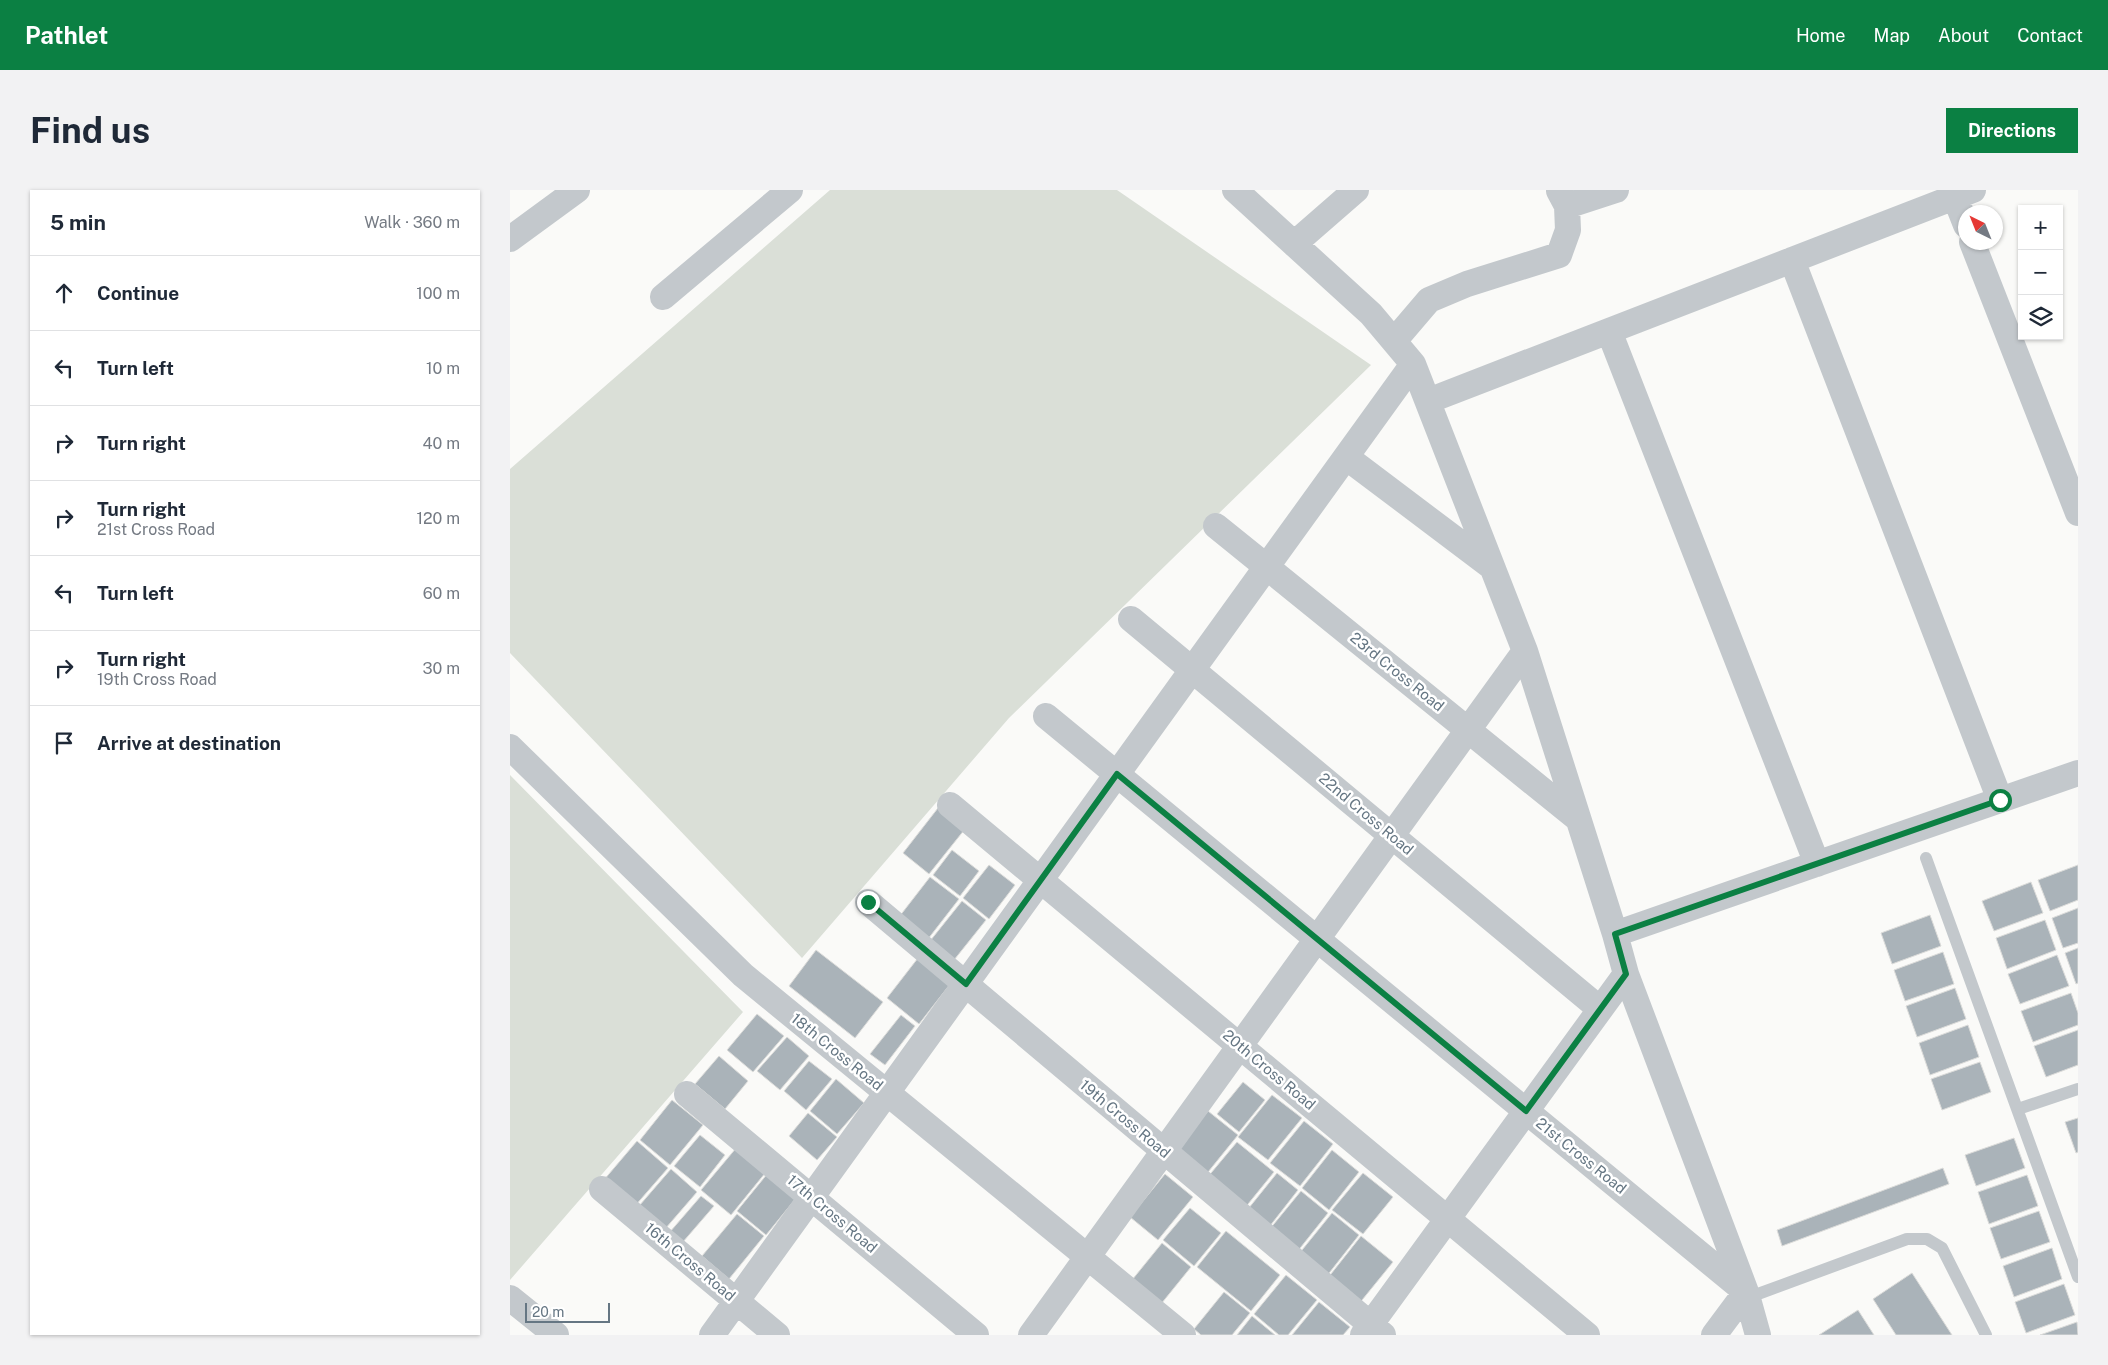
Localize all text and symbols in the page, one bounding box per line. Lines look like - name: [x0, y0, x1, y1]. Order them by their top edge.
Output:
- text: Pathlet: [25, 21, 108, 49]
- text: Home: [1796, 25, 1846, 46]
- text: Map: [1874, 25, 1910, 46]
- text: About: [1938, 25, 1989, 46]
- text: Contact: [2017, 25, 2083, 46]
- button: Directions: [1946, 108, 2078, 153]
- text: Find us: [30, 110, 150, 151]
- north arrow: [1958, 205, 2003, 250]
- map controls: [2018, 205, 2063, 340]
- button: +: [2018, 205, 2063, 250]
- text: 5 min: [50, 210, 106, 235]
- text: Walk · 360 m: [364, 213, 460, 232]
- button: −: [2018, 250, 2063, 295]
- icon: ahead: [50, 279, 78, 307]
- text: Continue: [97, 282, 179, 304]
- text: 100 m: [416, 284, 460, 303]
- button: layers: [2018, 295, 2063, 340]
- icon: left: [50, 354, 78, 382]
- text: Turn left: [97, 357, 174, 379]
- text: 10 m: [426, 359, 460, 378]
- icon: right: [50, 429, 78, 457]
- text: Turn right: [97, 432, 186, 454]
- text: 40 m: [422, 434, 460, 453]
- text: Turn right: [97, 498, 186, 520]
- icon: right: [50, 504, 78, 532]
- text: 120 m: [416, 509, 460, 528]
- text: 21st Cross Road: [97, 520, 215, 539]
- icon: left: [50, 579, 78, 607]
- text: Turn left: [97, 582, 174, 604]
- text: 60 m: [423, 584, 460, 603]
- street label: 23rd Cross Road: [1347, 629, 1448, 715]
- text: Turn right: [97, 648, 186, 670]
- icon: right: [50, 654, 78, 682]
- text: 30 m: [423, 659, 460, 678]
- text: 19th Cross Road: [97, 670, 217, 689]
- icon: arrive: [50, 729, 78, 757]
- text: Arrive at destination: [97, 732, 281, 754]
- street label: 22nd Cross Road: [1316, 769, 1417, 858]
- route start: [1989, 789, 2012, 812]
- route end: [857, 891, 880, 914]
- street label: 18th Cross Road: [788, 1010, 886, 1094]
- street label: 20th Cross Road: [1220, 1026, 1319, 1113]
- street label: 19th Cross Road: [1077, 1076, 1174, 1161]
- street label: 21st Cross Road: [1533, 1114, 1630, 1197]
- street label: 17th Cross Road: [784, 1171, 881, 1256]
- street label: 16th Cross Road: [642, 1219, 739, 1304]
- scale bar: [525, 1300, 610, 1323]
- text: 20 m: [532, 1304, 564, 1320]

